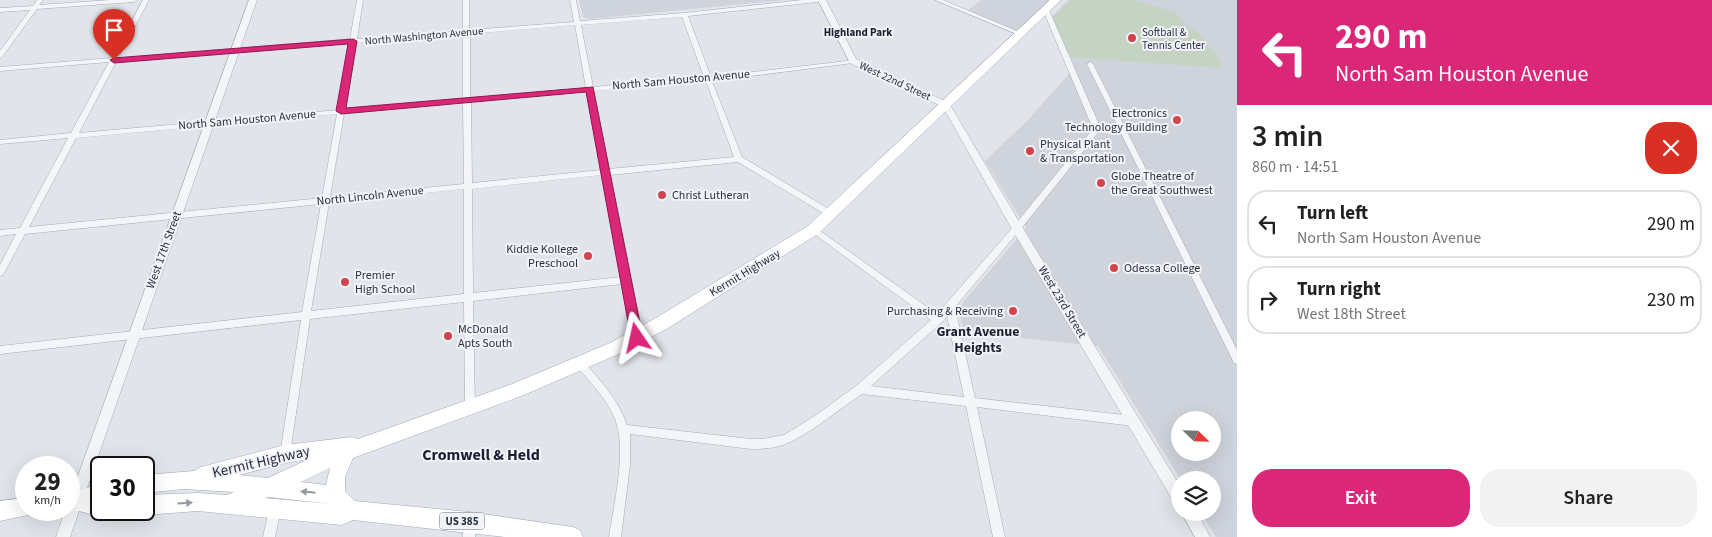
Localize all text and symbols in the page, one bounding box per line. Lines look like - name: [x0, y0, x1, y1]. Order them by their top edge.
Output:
- pin: [93, 9, 135, 60]
- text: 290 m: [1335, 12, 1427, 62]
- icon: arrive: [100, 16, 128, 44]
- icon: left: [1252, 20, 1317, 85]
- street label: North Washington Avenue: [364, 23, 485, 49]
- district label: Highland Park: [824, 25, 892, 40]
- place label: Softball & Tennis Center: [1142, 25, 1205, 53]
- marker: Softball & Tennis Center: [1126, 32, 1138, 44]
- street label: West 22nd Street: [857, 58, 933, 104]
- text: North Sam Houston Avenue: [1335, 58, 1588, 90]
- street label: North Sam Houston Avenue: [611, 66, 751, 94]
- place label: Electronics Technology Building: [1065, 105, 1167, 136]
- street label: North Sam Houston Avenue: [177, 106, 317, 134]
- marker: Electronics Technology Building: [1171, 114, 1183, 126]
- text: 3 min: [1252, 115, 1323, 158]
- button: close: [1645, 122, 1697, 174]
- place label: Physical Plant & Transportation: [1040, 136, 1124, 167]
- marker: Physical Plant & Transportation: [1024, 145, 1036, 157]
- text: 860 m · 14:51: [1252, 156, 1339, 178]
- place label: Globe Theatre of the Great Southwest: [1111, 168, 1213, 199]
- marker: Globe Theatre of the Great Southwest: [1095, 177, 1107, 189]
- street label: North Lincoln Avenue: [316, 182, 424, 210]
- place label: Christ Lutheran: [672, 187, 749, 204]
- marker: Christ Lutheran: [656, 189, 668, 201]
- text: Turn left: [1297, 200, 1368, 227]
- street label: West 17th Street: [142, 209, 186, 291]
- icon: left: [1254, 210, 1282, 238]
- text: 290 m: [1647, 211, 1695, 238]
- text: North Sam Houston Avenue: [1297, 227, 1481, 249]
- place label: Kiddie Kollege Preschool: [506, 241, 578, 272]
- street label: Kermit Highway: [706, 245, 784, 301]
- marker: Kiddie Kollege Preschool: [582, 250, 594, 262]
- place label: Odessa College: [1124, 260, 1200, 277]
- marker: Odessa College: [1108, 262, 1120, 274]
- street label: West 23rd Street: [1034, 263, 1090, 341]
- place label: Premier High School: [355, 267, 415, 298]
- marker: Premier High School: [339, 276, 351, 288]
- text: Turn right: [1297, 276, 1381, 303]
- icon: right: [1254, 286, 1282, 314]
- text: 230 m: [1647, 287, 1695, 314]
- place label: Purchasing & Receiving: [887, 303, 1003, 320]
- text: West 18th Street: [1297, 303, 1406, 325]
- marker: Purchasing & Receiving: [1007, 305, 1019, 317]
- position arrow: [610, 311, 662, 363]
- place label: McDonald Apts South: [458, 321, 512, 352]
- district label: Grant Avenue Heights: [936, 322, 1020, 358]
- marker: McDonald Apts South: [442, 330, 454, 342]
- north arrow: [1171, 411, 1221, 461]
- map controls: [1171, 411, 1221, 521]
- street label: Kermit Highway: [210, 441, 312, 483]
- district label: Cromwell & Held: [422, 444, 540, 466]
- speed limit sign: 30: [90, 456, 155, 521]
- text: 29: [34, 464, 61, 500]
- button: Exit: [1252, 469, 1470, 527]
- button: Share: [1480, 469, 1697, 527]
- button: layers: [1171, 471, 1221, 521]
- one-way arrow: [300, 488, 316, 496]
- text: km/h: [34, 492, 61, 509]
- one-way arrow: [177, 499, 193, 507]
- road number: US 385: [440, 512, 484, 530]

